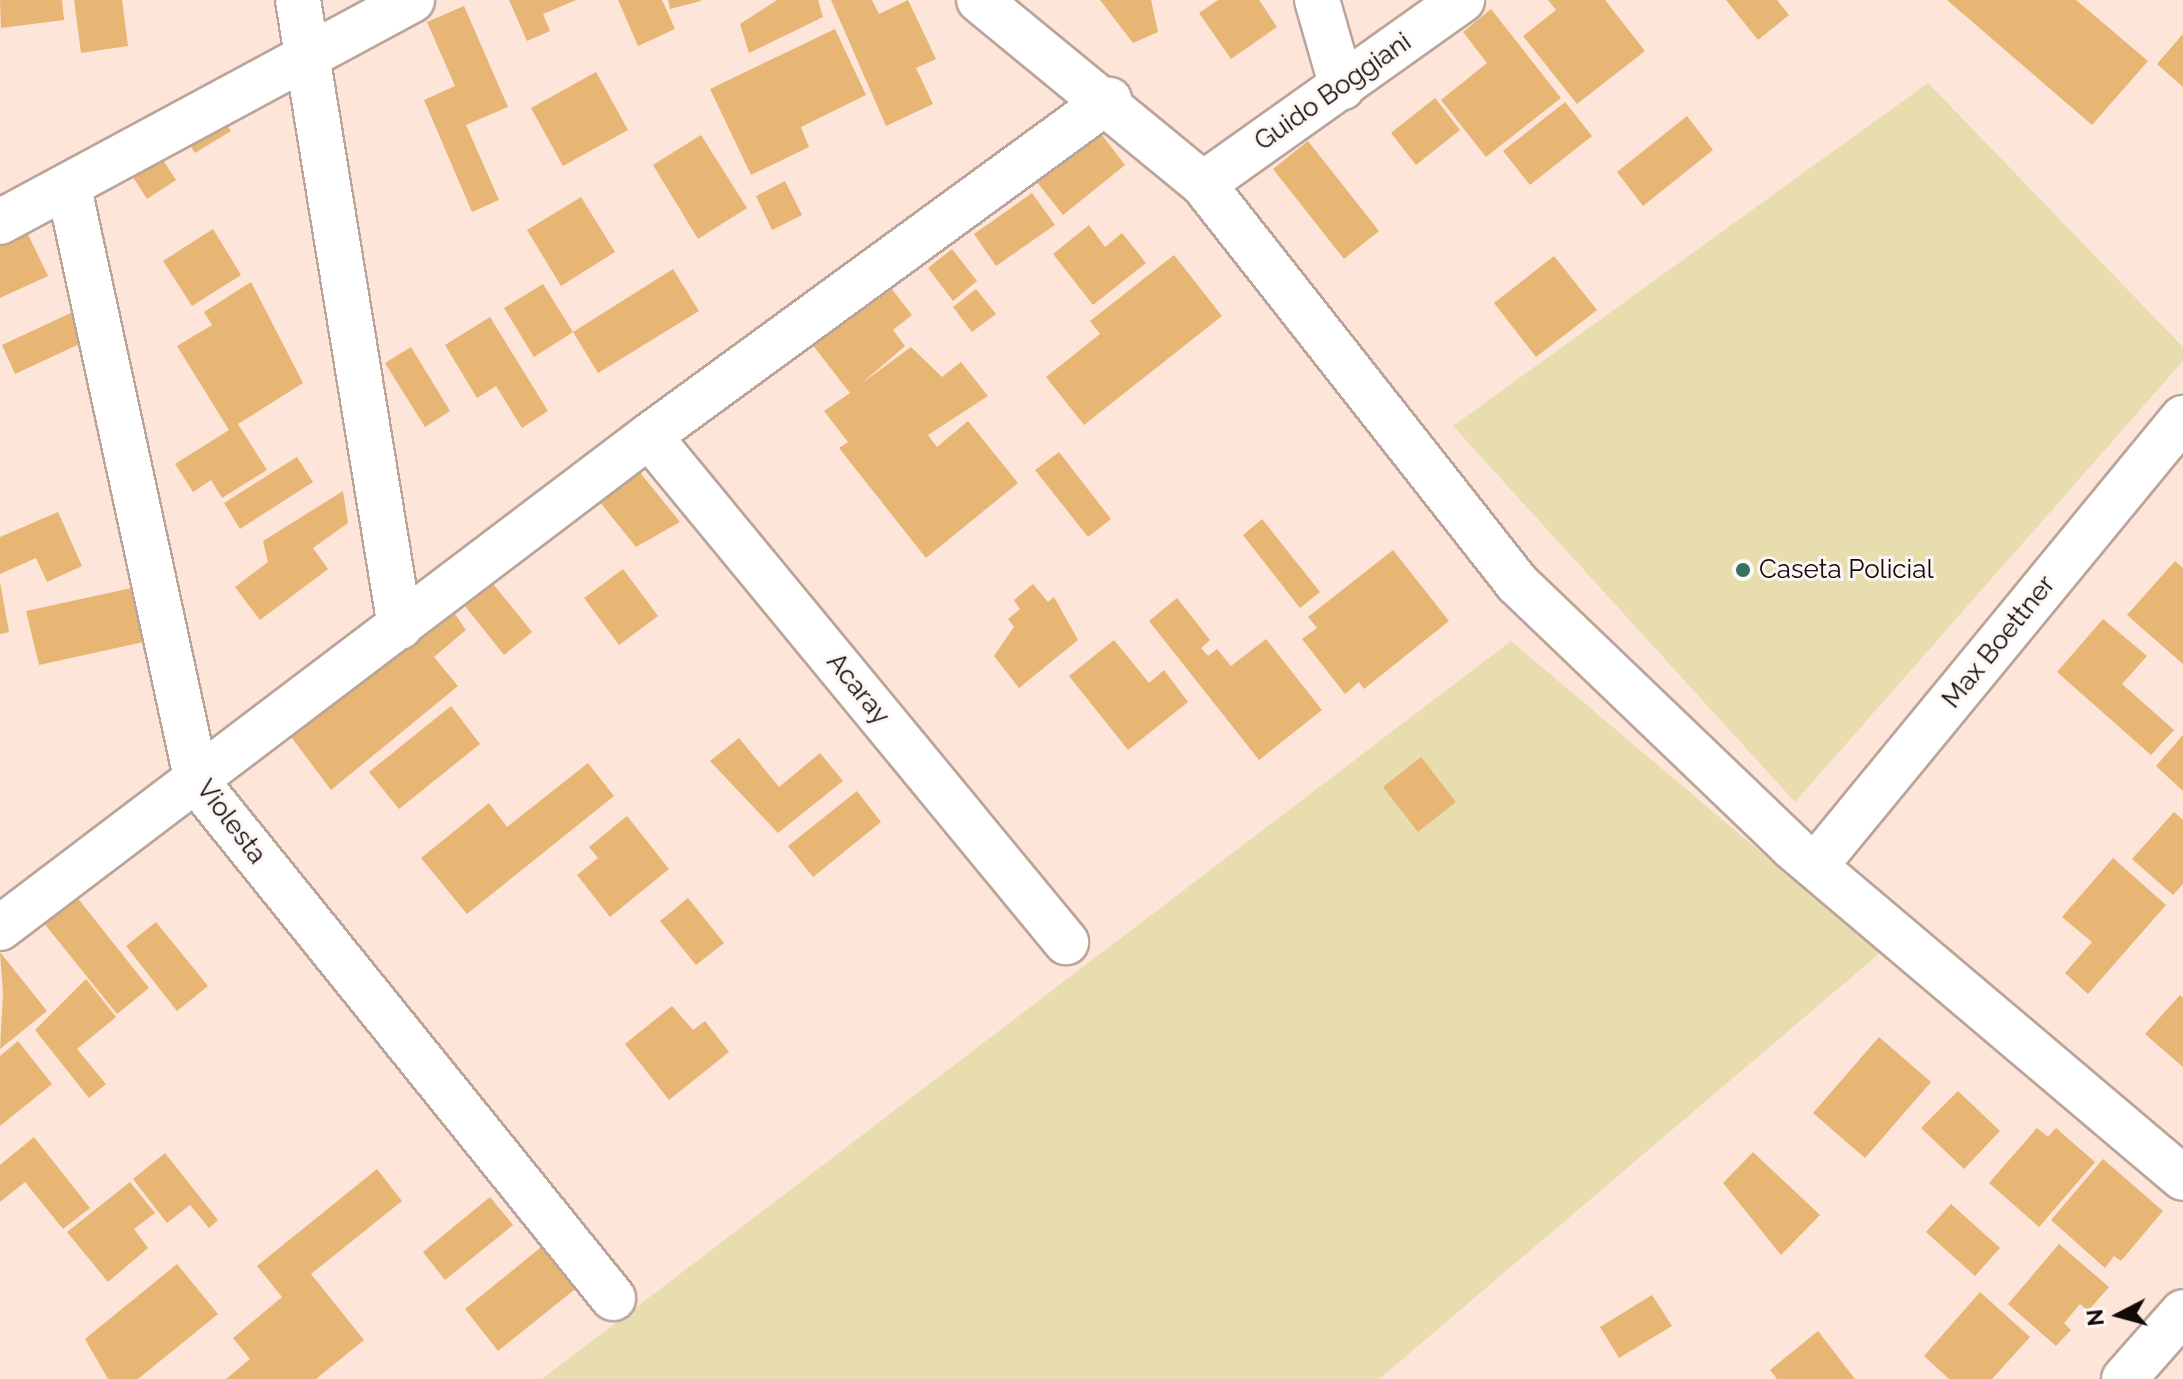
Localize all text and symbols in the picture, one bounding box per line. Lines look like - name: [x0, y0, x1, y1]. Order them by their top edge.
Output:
- street label: Guido Boggiani: [1249, 27, 1417, 157]
- place label: Caseta Policial: [1759, 554, 1934, 586]
- marker: Caseta Policial: [1734, 561, 1752, 579]
- street label: Max Boettner: [1936, 569, 2062, 715]
- street label: Acaray: [820, 647, 896, 731]
- street label: Violesta: [189, 774, 273, 870]
- north arrow: [2079, 1275, 2159, 1355]
- text: N: [2081, 1308, 2109, 1327]

